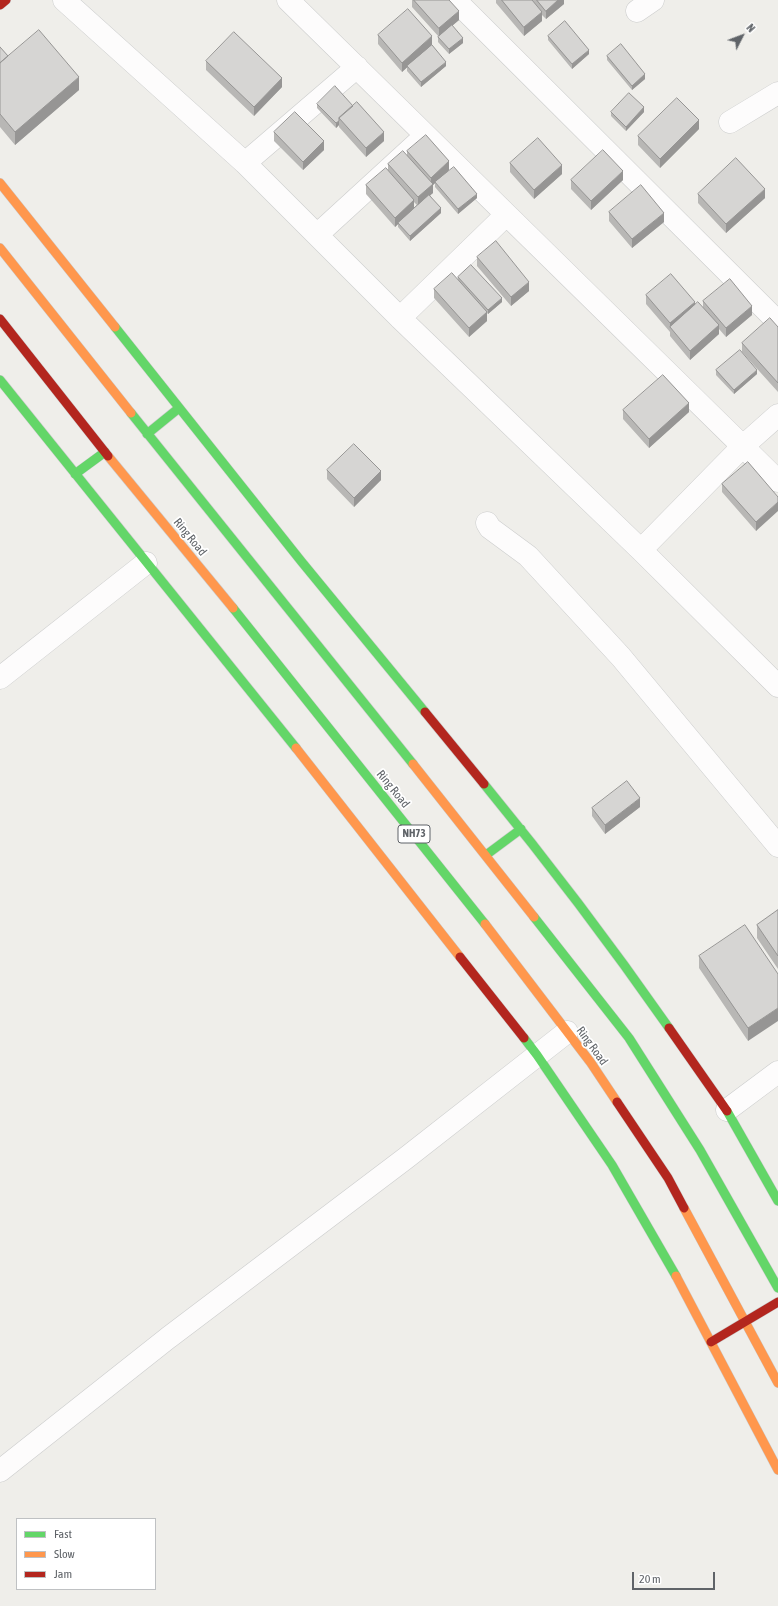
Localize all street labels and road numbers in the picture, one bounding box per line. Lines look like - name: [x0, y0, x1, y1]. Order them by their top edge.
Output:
- street label: Ring Road: [170, 515, 210, 559]
- street label: Ring Road: [373, 767, 413, 811]
- road number: NH73: [398, 825, 430, 843]
- street label: Ring Road: [573, 1024, 611, 1068]

